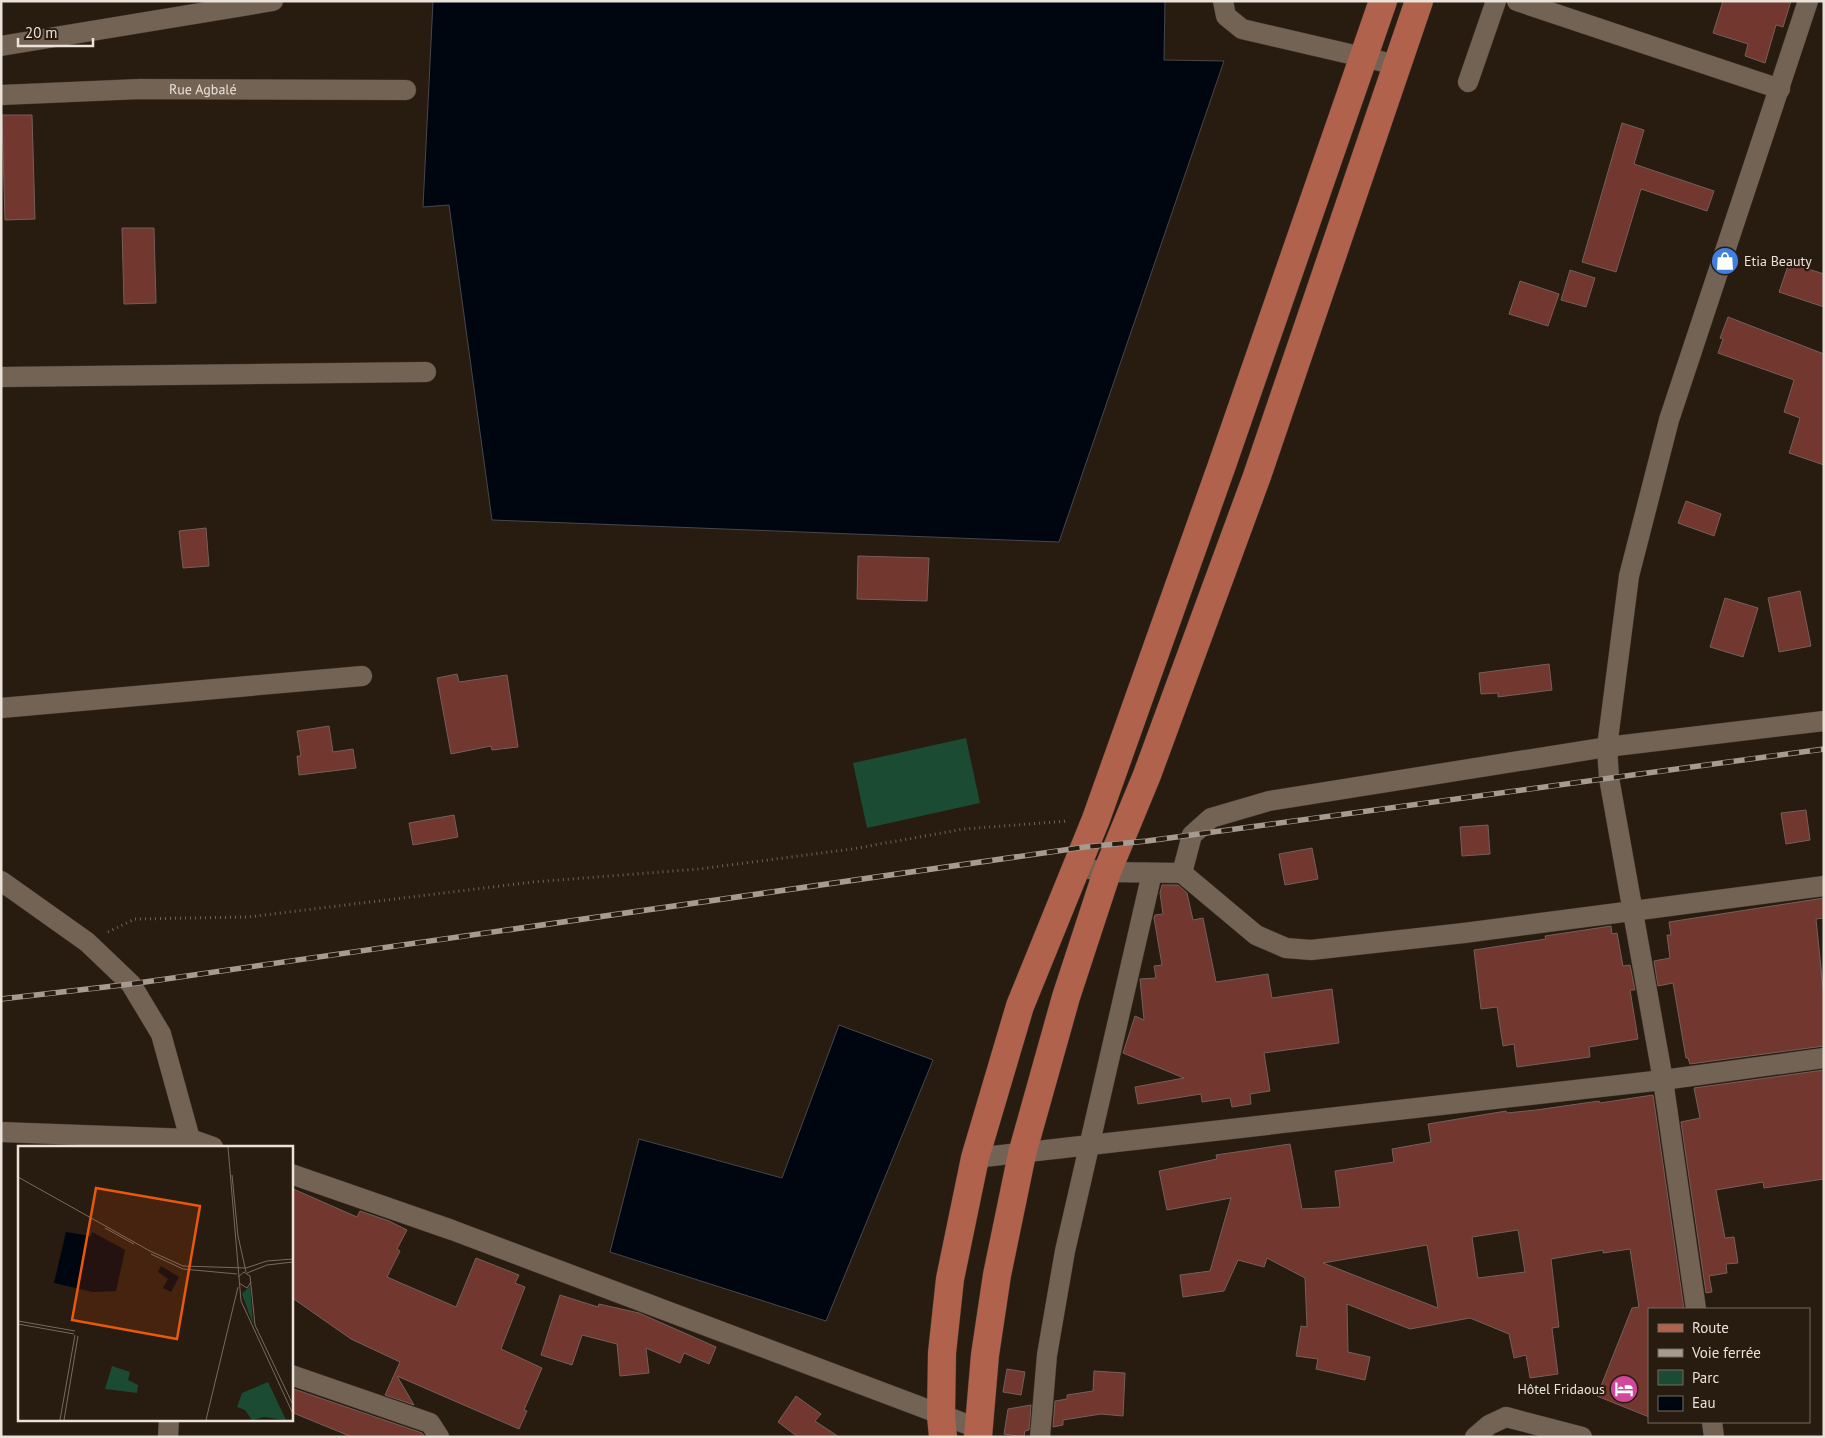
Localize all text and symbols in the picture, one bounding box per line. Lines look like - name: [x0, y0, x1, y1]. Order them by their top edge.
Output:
- scale bar: [18, 15, 92, 47]
- text: 20 m: [25, 23, 58, 42]
- street label: Rue Agbalé: [169, 80, 237, 98]
- shop icon: Etia Beauty: [1710, 246, 1740, 276]
- place label: Etia Beauty: [1744, 252, 1812, 270]
- inset map: [18, 1146, 292, 1420]
- legend: [1648, 1308, 1810, 1423]
- text: Route: [1692, 1318, 1729, 1337]
- text: Voie ferrée: [1691, 1343, 1761, 1362]
- text: Parc: [1692, 1368, 1719, 1387]
- hotel icon: Hôtel Fridaous: [1609, 1374, 1639, 1404]
- place label: Hôtel Fridaous: [1517, 1380, 1605, 1398]
- text: Eau: [1692, 1393, 1716, 1412]

